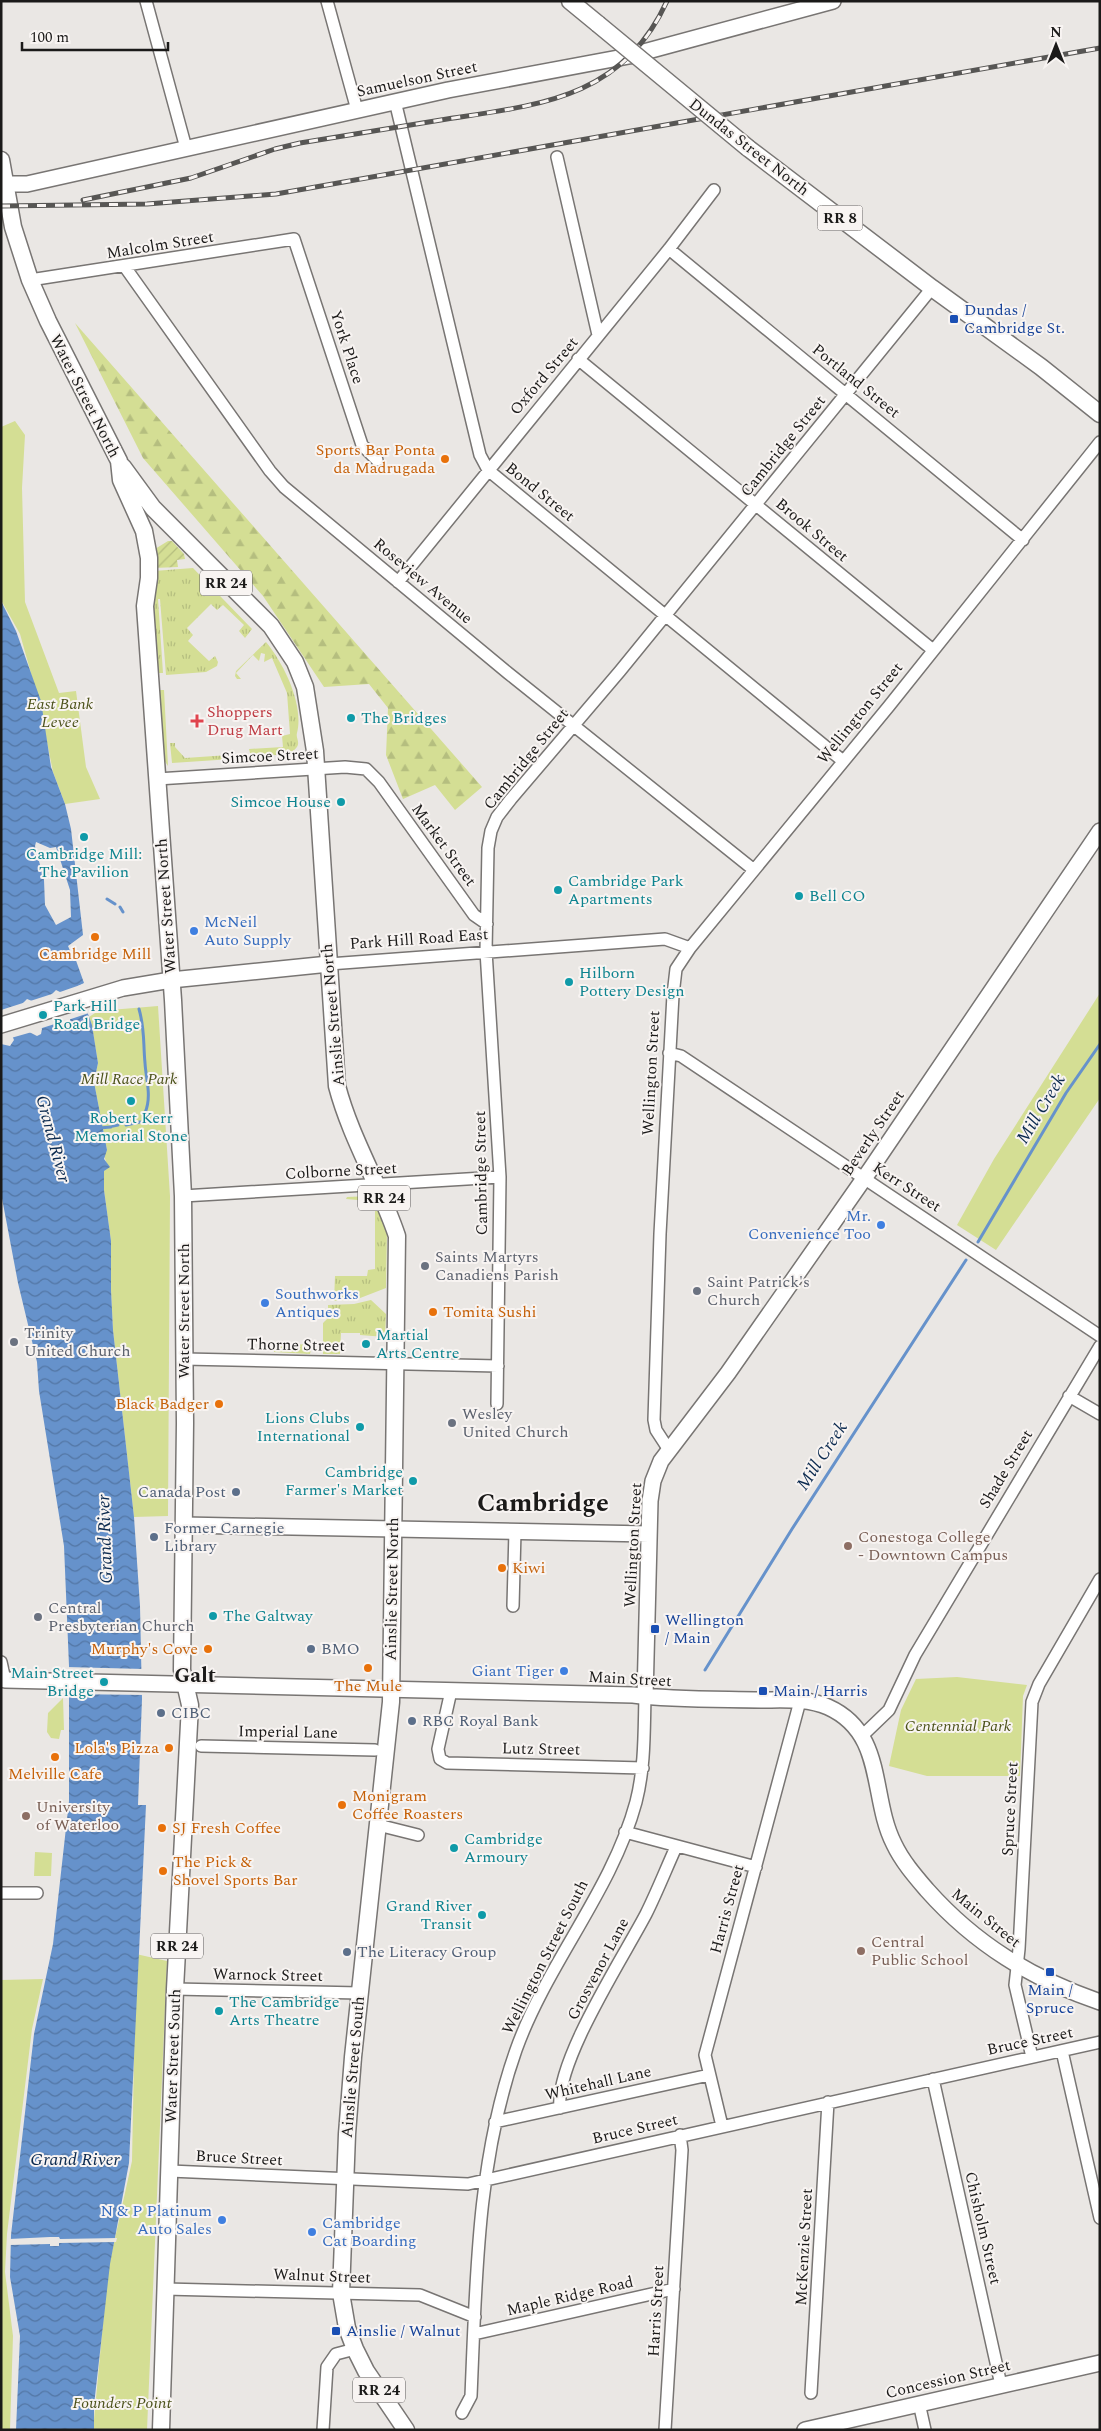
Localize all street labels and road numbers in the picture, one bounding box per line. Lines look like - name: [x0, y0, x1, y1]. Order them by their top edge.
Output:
- street label: Samuelson Street: [355, 54, 480, 103]
- street label: Dundas Street North: [684, 92, 814, 202]
- road number: RR 8: [818, 206, 862, 230]
- street label: Malcolm Street: [105, 225, 216, 265]
- street label: York Place: [324, 307, 370, 387]
- street label: Water Street North: [44, 330, 126, 462]
- street label: Oxford Street: [504, 331, 584, 421]
- street label: Portland Street: [807, 338, 906, 424]
- street label: Cambridge Street: [734, 390, 832, 502]
- street label: Bond Street: [500, 456, 580, 528]
- street label: Brook Street: [770, 492, 854, 568]
- street label: Roseview Avenue: [368, 532, 478, 630]
- road number: RR 24: [200, 570, 252, 596]
- street label: Wellington Street: [811, 657, 909, 769]
- street label: Cambridge Street: [477, 703, 575, 815]
- street label: Simcoe Street: [221, 741, 320, 771]
- street label: Market Street: [406, 798, 483, 892]
- street label: Water Street North: [149, 837, 183, 975]
- street label: Park Hill Road East: [349, 922, 490, 956]
- street label: Ainslie Street North: [315, 943, 351, 1087]
- street label: Wellington Street: [636, 1010, 666, 1136]
- street label: Beverly Street: [835, 1085, 911, 1181]
- street label: Cambridge Street: [468, 1110, 494, 1236]
- street label: Colborne Street: [284, 1156, 398, 1186]
- street label: Kerr Street: [868, 1156, 946, 1218]
- road number: RR 24: [358, 1186, 410, 1210]
- street label: Water Street North: [172, 1243, 196, 1379]
- street label: Thorne Street: [247, 1332, 346, 1358]
- street label: Shade Street: [973, 1425, 1039, 1513]
- street label: Wellington Street: [618, 1482, 648, 1608]
- street label: Ainslie Street North: [379, 1517, 405, 1661]
- street label: Main Street: [588, 1665, 673, 1693]
- street label: Imperial Lane: [238, 1719, 338, 1745]
- street label: Lutz Street: [502, 1736, 581, 1762]
- street label: Spruce Street: [996, 1761, 1024, 1857]
- street label: Harris Street: [704, 1861, 751, 1956]
- street label: Wellington Street South: [496, 1876, 594, 2038]
- street label: Main Street: [946, 1882, 1026, 1954]
- street label: Grosvenor Lane: [561, 1914, 635, 2024]
- road number: RR 24: [151, 1934, 203, 1958]
- street label: Warnock Street: [213, 1962, 324, 1988]
- street label: Water Street South: [159, 1988, 187, 2124]
- street label: Ainslie Street South: [335, 1995, 371, 2139]
- street label: Bruce Street: [985, 2020, 1075, 2062]
- street label: Whitehall Lane: [542, 2059, 654, 2107]
- street label: Bruce Street: [590, 2107, 681, 2151]
- street label: Bruce Street: [195, 2144, 284, 2172]
- street label: Chisholm Street: [958, 2169, 1008, 2287]
- street label: McKenzie Street: [789, 2187, 819, 2306]
- street label: Walnut Street: [273, 2262, 372, 2290]
- street label: Harris Street: [642, 2264, 670, 2357]
- street label: Maple Ridge Road: [504, 2270, 636, 2322]
- street label: Concession Street: [883, 2353, 1013, 2405]
- road number: RR 24: [353, 2378, 405, 2402]

